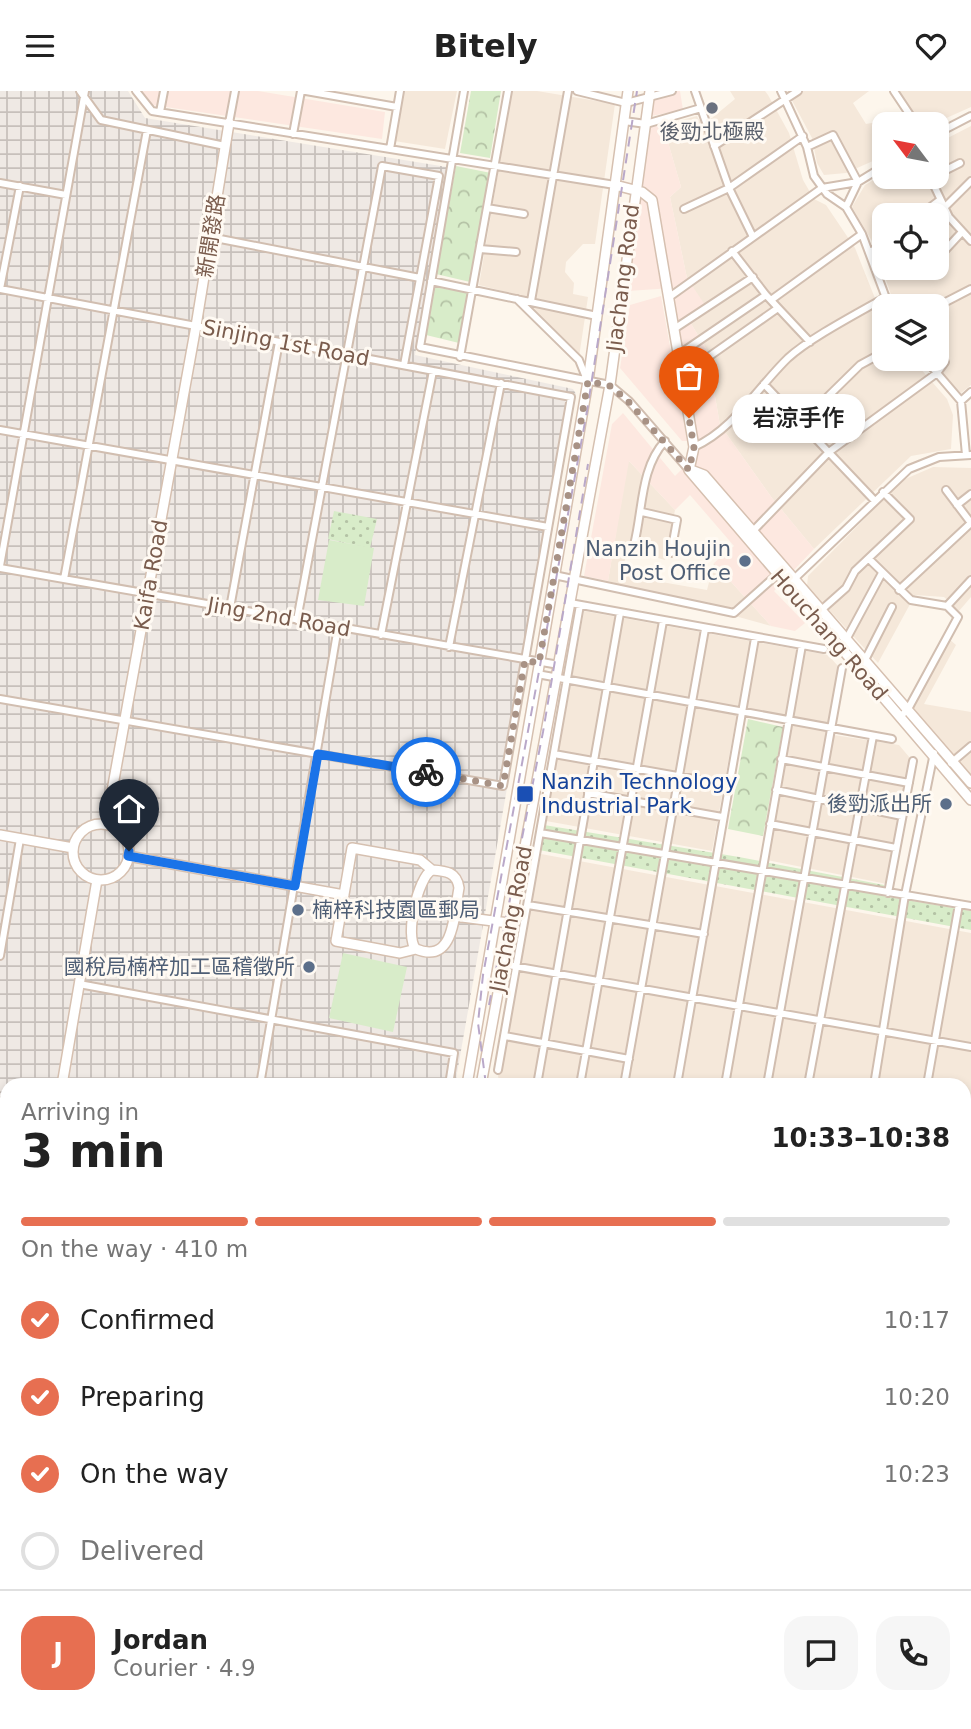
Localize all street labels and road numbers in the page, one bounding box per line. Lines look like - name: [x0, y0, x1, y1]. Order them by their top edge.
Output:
- street label: 新開發路: [193, 193, 229, 279]
- street label: Jiachang Road: [602, 203, 644, 355]
- street label: Sinjing 1st Road: [201, 315, 371, 371]
- street label: Kaifa Road: [129, 518, 173, 632]
- street label: Houchang Road: [766, 565, 892, 705]
- street label: Jing 2nd Road: [204, 592, 352, 641]
- street label: Jiachang Road: [485, 844, 537, 996]

